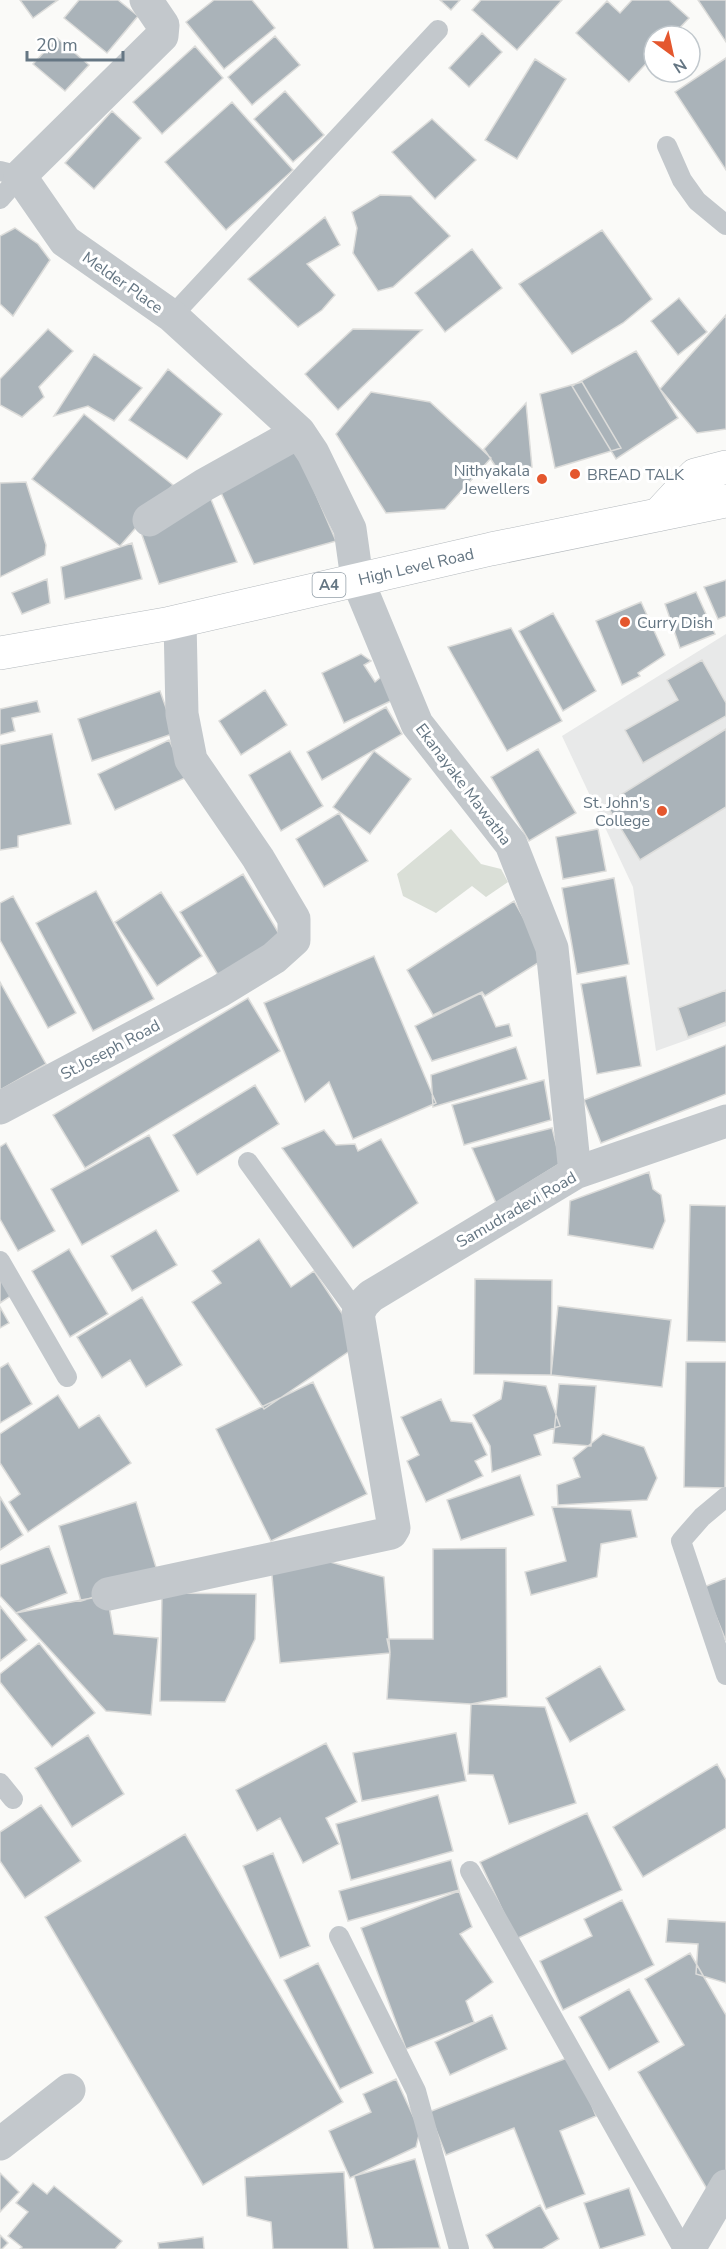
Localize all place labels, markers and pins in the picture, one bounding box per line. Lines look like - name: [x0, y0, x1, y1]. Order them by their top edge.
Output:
- place label: Nithyakala Jewellers: [454, 460, 530, 500]
- place label: BREAD TALK: [587, 464, 685, 486]
- marker: BREAD TALK: [568, 467, 582, 481]
- marker: Nithyakala Jewellers: [535, 472, 549, 486]
- place label: Curry Dish: [637, 612, 713, 634]
- marker: Curry Dish: [618, 615, 632, 629]
- place label: St. John's College: [583, 792, 650, 832]
- marker: St. John's College: [655, 804, 669, 818]

